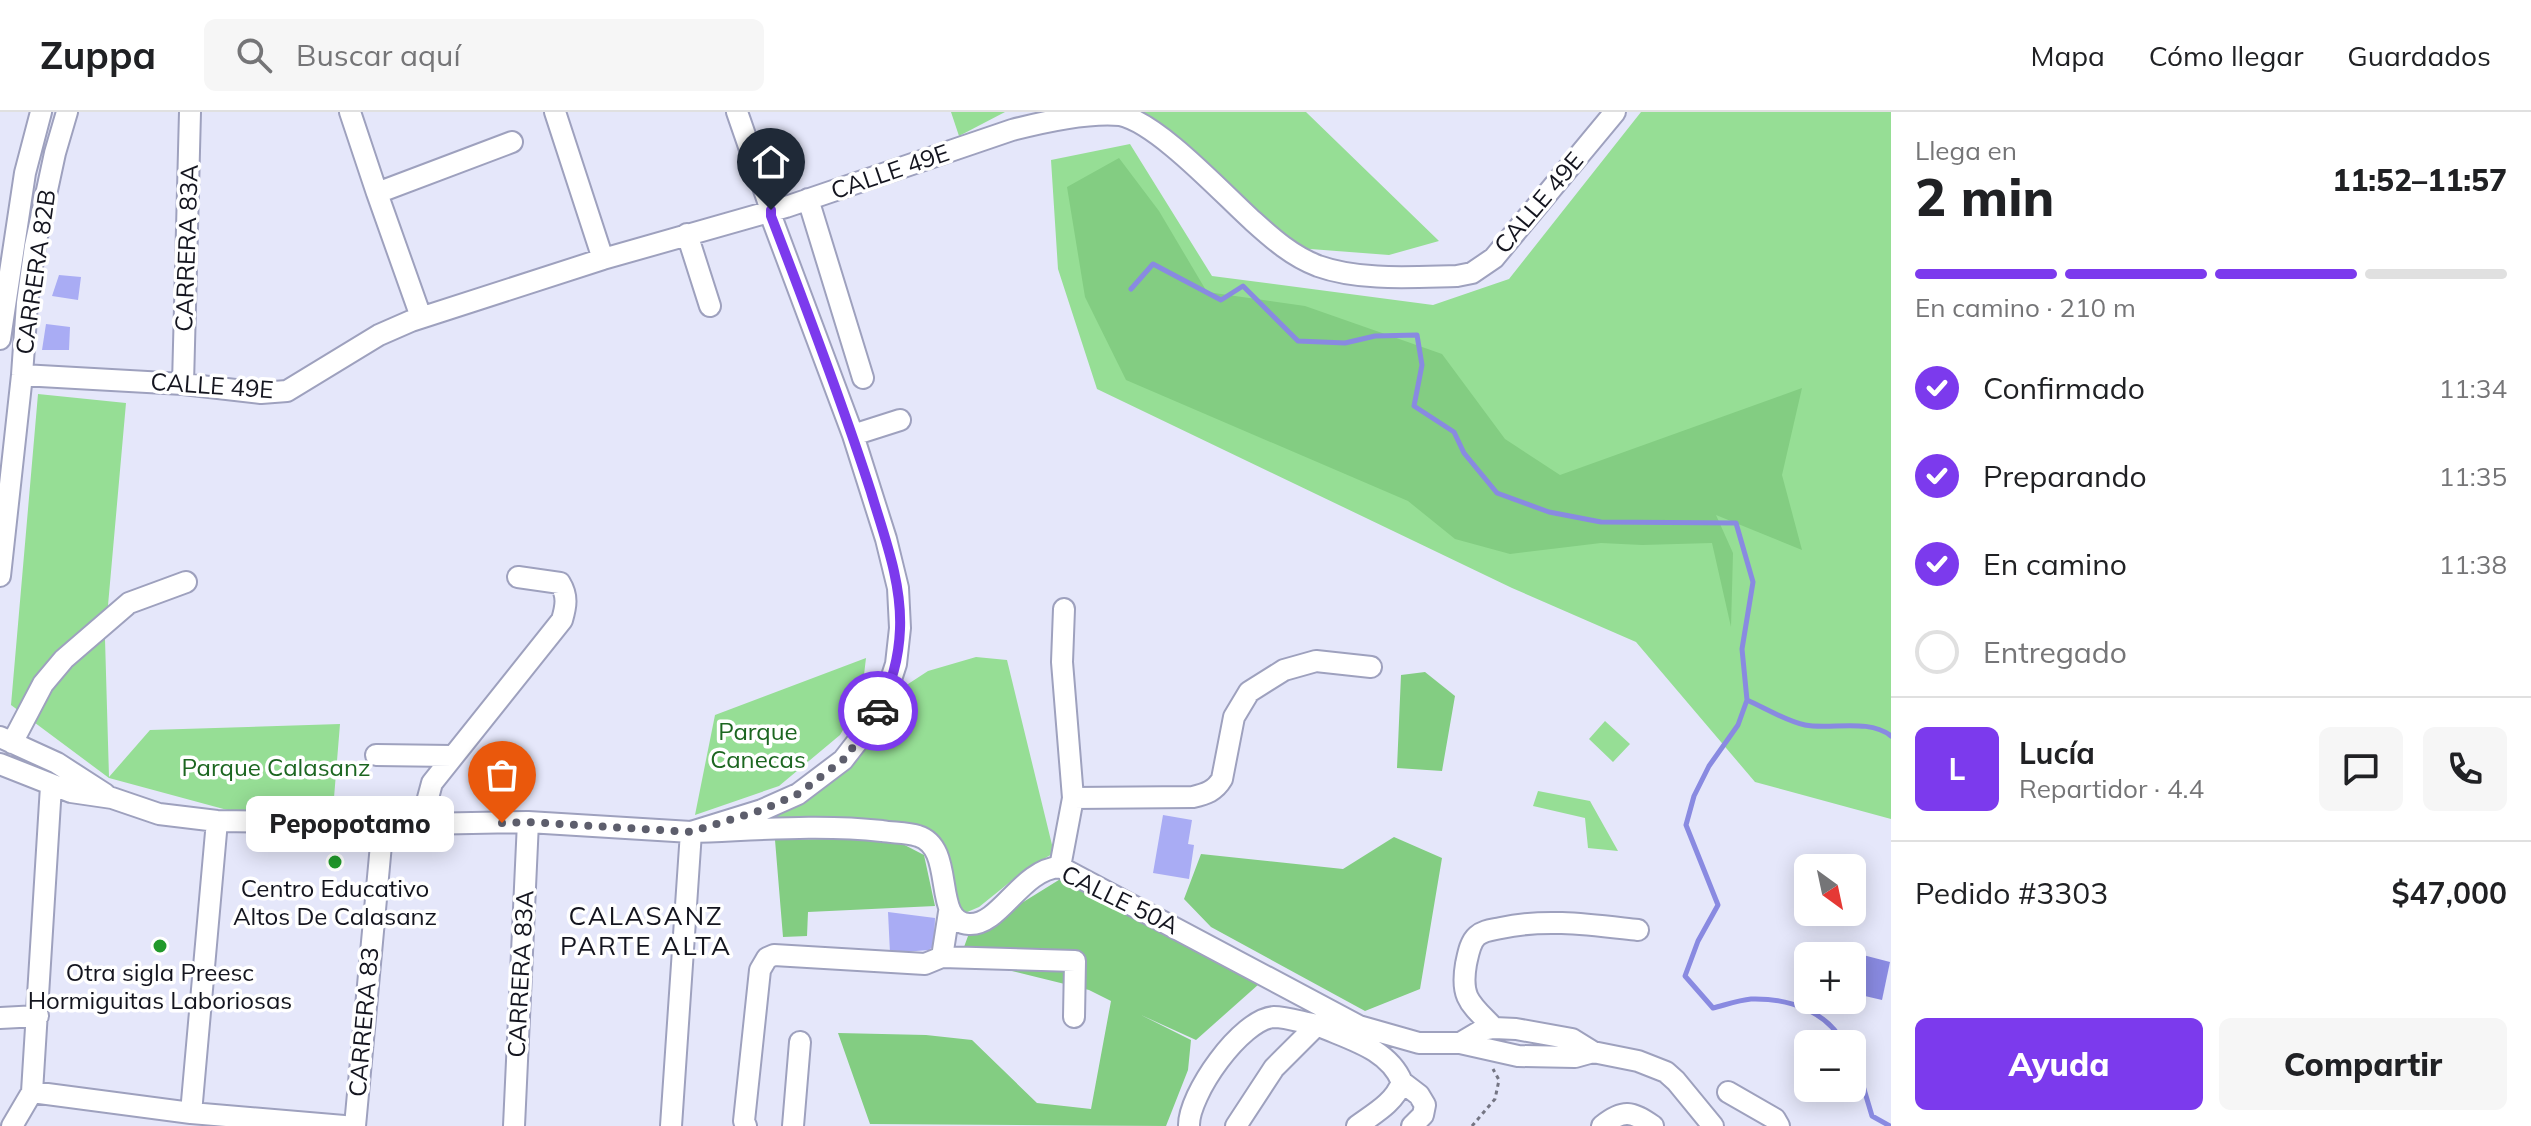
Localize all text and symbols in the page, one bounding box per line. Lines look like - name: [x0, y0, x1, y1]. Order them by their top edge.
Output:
- search box: [204, 19, 764, 91]
- text: Zuppa: [40, 31, 156, 79]
- icon: search: [232, 33, 276, 77]
- text: Buscar aquí: [296, 36, 461, 74]
- text: Mapa: [2030, 38, 2105, 73]
- text: Cómo llegar: [2149, 38, 2303, 73]
- text: Guardados: [2347, 38, 2491, 73]
- pin: [737, 128, 805, 210]
- text: Llega en: [1915, 134, 2017, 167]
- street label: CALLE 49E: [827, 137, 953, 205]
- icon: home: [749, 140, 793, 184]
- street label: CALLE 49E: [1487, 146, 1589, 259]
- text: 11:52–11:57: [2332, 161, 2507, 199]
- street label: CARRERA 83A: [168, 163, 204, 332]
- text: 2 min: [1915, 164, 2054, 229]
- street label: CARRERA 82B: [9, 187, 61, 356]
- text: En camino · 210 m: [1915, 291, 2136, 324]
- street label: CALLE 49E: [150, 366, 275, 404]
- icon: check: [1915, 366, 1959, 410]
- text: Confirmado: [1983, 369, 2145, 407]
- text: 11:34: [2439, 372, 2507, 405]
- icon: check: [1915, 454, 1959, 498]
- text: Preparando: [1983, 457, 2147, 495]
- text: 11:35: [2439, 460, 2507, 493]
- icon: check: [1915, 542, 1959, 586]
- text: En camino: [1983, 545, 2127, 583]
- text: 11:38: [2439, 548, 2507, 581]
- text: Entregado: [1983, 633, 2127, 671]
- courier: [838, 671, 918, 751]
- icon: car: [856, 689, 900, 733]
- park label: Parque Canecas: [710, 716, 806, 774]
- button: chat: [2319, 727, 2403, 811]
- button: phone: [2423, 727, 2507, 811]
- text: Lucía: [2019, 734, 2095, 772]
- pin: [468, 741, 536, 823]
- text: L: [1949, 750, 1965, 788]
- park label: Parque Calasanz: [182, 752, 370, 782]
- icon: bag: [480, 753, 524, 797]
- text: Repartidor · 4.4: [2019, 772, 2204, 805]
- callout: Pepopotamo: [246, 795, 454, 851]
- text: Pepopotamo: [269, 807, 431, 840]
- marker: Centro Educativo Altos De Calasanz: [326, 853, 344, 871]
- north arrow: [1794, 854, 1866, 926]
- map controls: [1794, 854, 1866, 1102]
- street label: CALLE 50A: [1057, 858, 1184, 940]
- place label: Centro Educativo Altos De Calasanz: [233, 873, 437, 931]
- text: Pedido #3303: [1915, 874, 2108, 912]
- text: $47,000: [2392, 874, 2507, 912]
- street label: CARRERA 83A: [501, 889, 539, 1058]
- district label: CALASANZ PARTE ALTA: [560, 899, 732, 962]
- marker: Otra sigla Preesc Hormiguitas Laboriosas: [151, 937, 169, 955]
- button: +: [1794, 942, 1866, 1014]
- street label: CARRERA 83: [342, 946, 384, 1098]
- place label: Otra sigla Preesc Hormiguitas Laboriosas: [28, 957, 292, 1015]
- button: Ayuda: [1915, 1018, 2203, 1110]
- button: Compartir: [2219, 1018, 2507, 1110]
- button: −: [1794, 1030, 1866, 1102]

